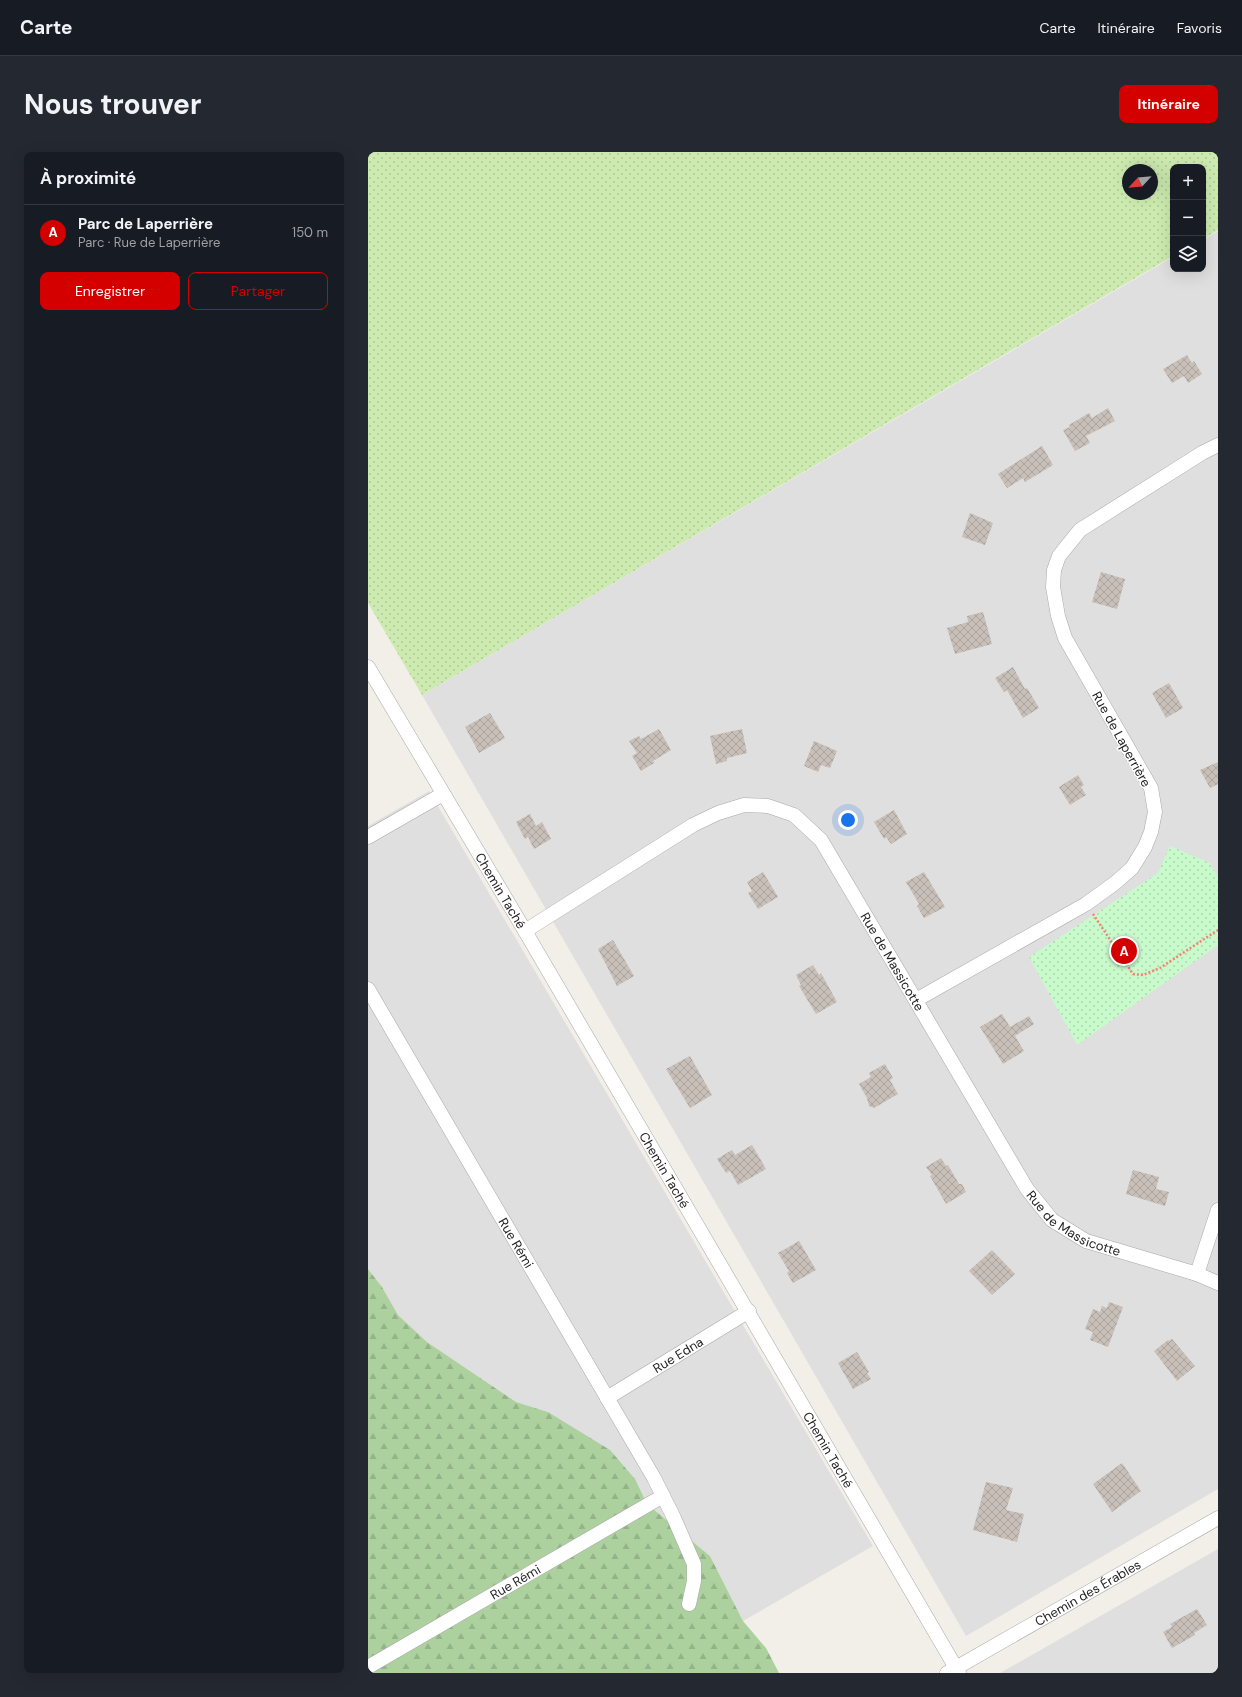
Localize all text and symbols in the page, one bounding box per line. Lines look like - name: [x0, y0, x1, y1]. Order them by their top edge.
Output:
- text: Carte: [20, 15, 72, 40]
- text: Carte: [1040, 19, 1076, 37]
- text: Itinéraire: [1098, 19, 1155, 37]
- text: Favoris: [1177, 19, 1222, 37]
- button: Itinéraire: [1119, 85, 1218, 123]
- text: Nous trouver: [24, 86, 201, 123]
- north arrow: [1122, 164, 1158, 200]
- map controls: [1170, 164, 1206, 272]
- button: +: [1170, 164, 1206, 200]
- text: À proximité: [40, 167, 136, 189]
- button: −: [1170, 200, 1206, 236]
- text: Parc de Laperrière: [78, 214, 213, 234]
- text: A: [48, 224, 58, 241]
- text: 150 m: [292, 224, 328, 241]
- text: Parc · Rue de Laperrière: [78, 234, 220, 251]
- button: layers: [1170, 236, 1206, 272]
- button: Enregistrer: [40, 272, 180, 310]
- button: Partager: [188, 272, 328, 310]
- street label: Rue de Laperrière: [1088, 689, 1155, 790]
- your location: [838, 810, 858, 830]
- street label: Chemin Taché: [471, 850, 530, 932]
- street label: Rue de Massicotte: [857, 909, 928, 1014]
- pin: A: [1111, 936, 1137, 966]
- street label: Chemin Taché: [635, 1129, 693, 1211]
- street label: Rue de Massicotte: [1023, 1187, 1123, 1260]
- street label: Rue Rémi: [495, 1215, 537, 1271]
- street label: Rue Edna: [650, 1333, 706, 1377]
- street label: Chemin Taché: [799, 1409, 857, 1491]
- street label: Chemin des Érables: [1032, 1556, 1144, 1630]
- street label: Rue Rémi: [487, 1561, 544, 1603]

